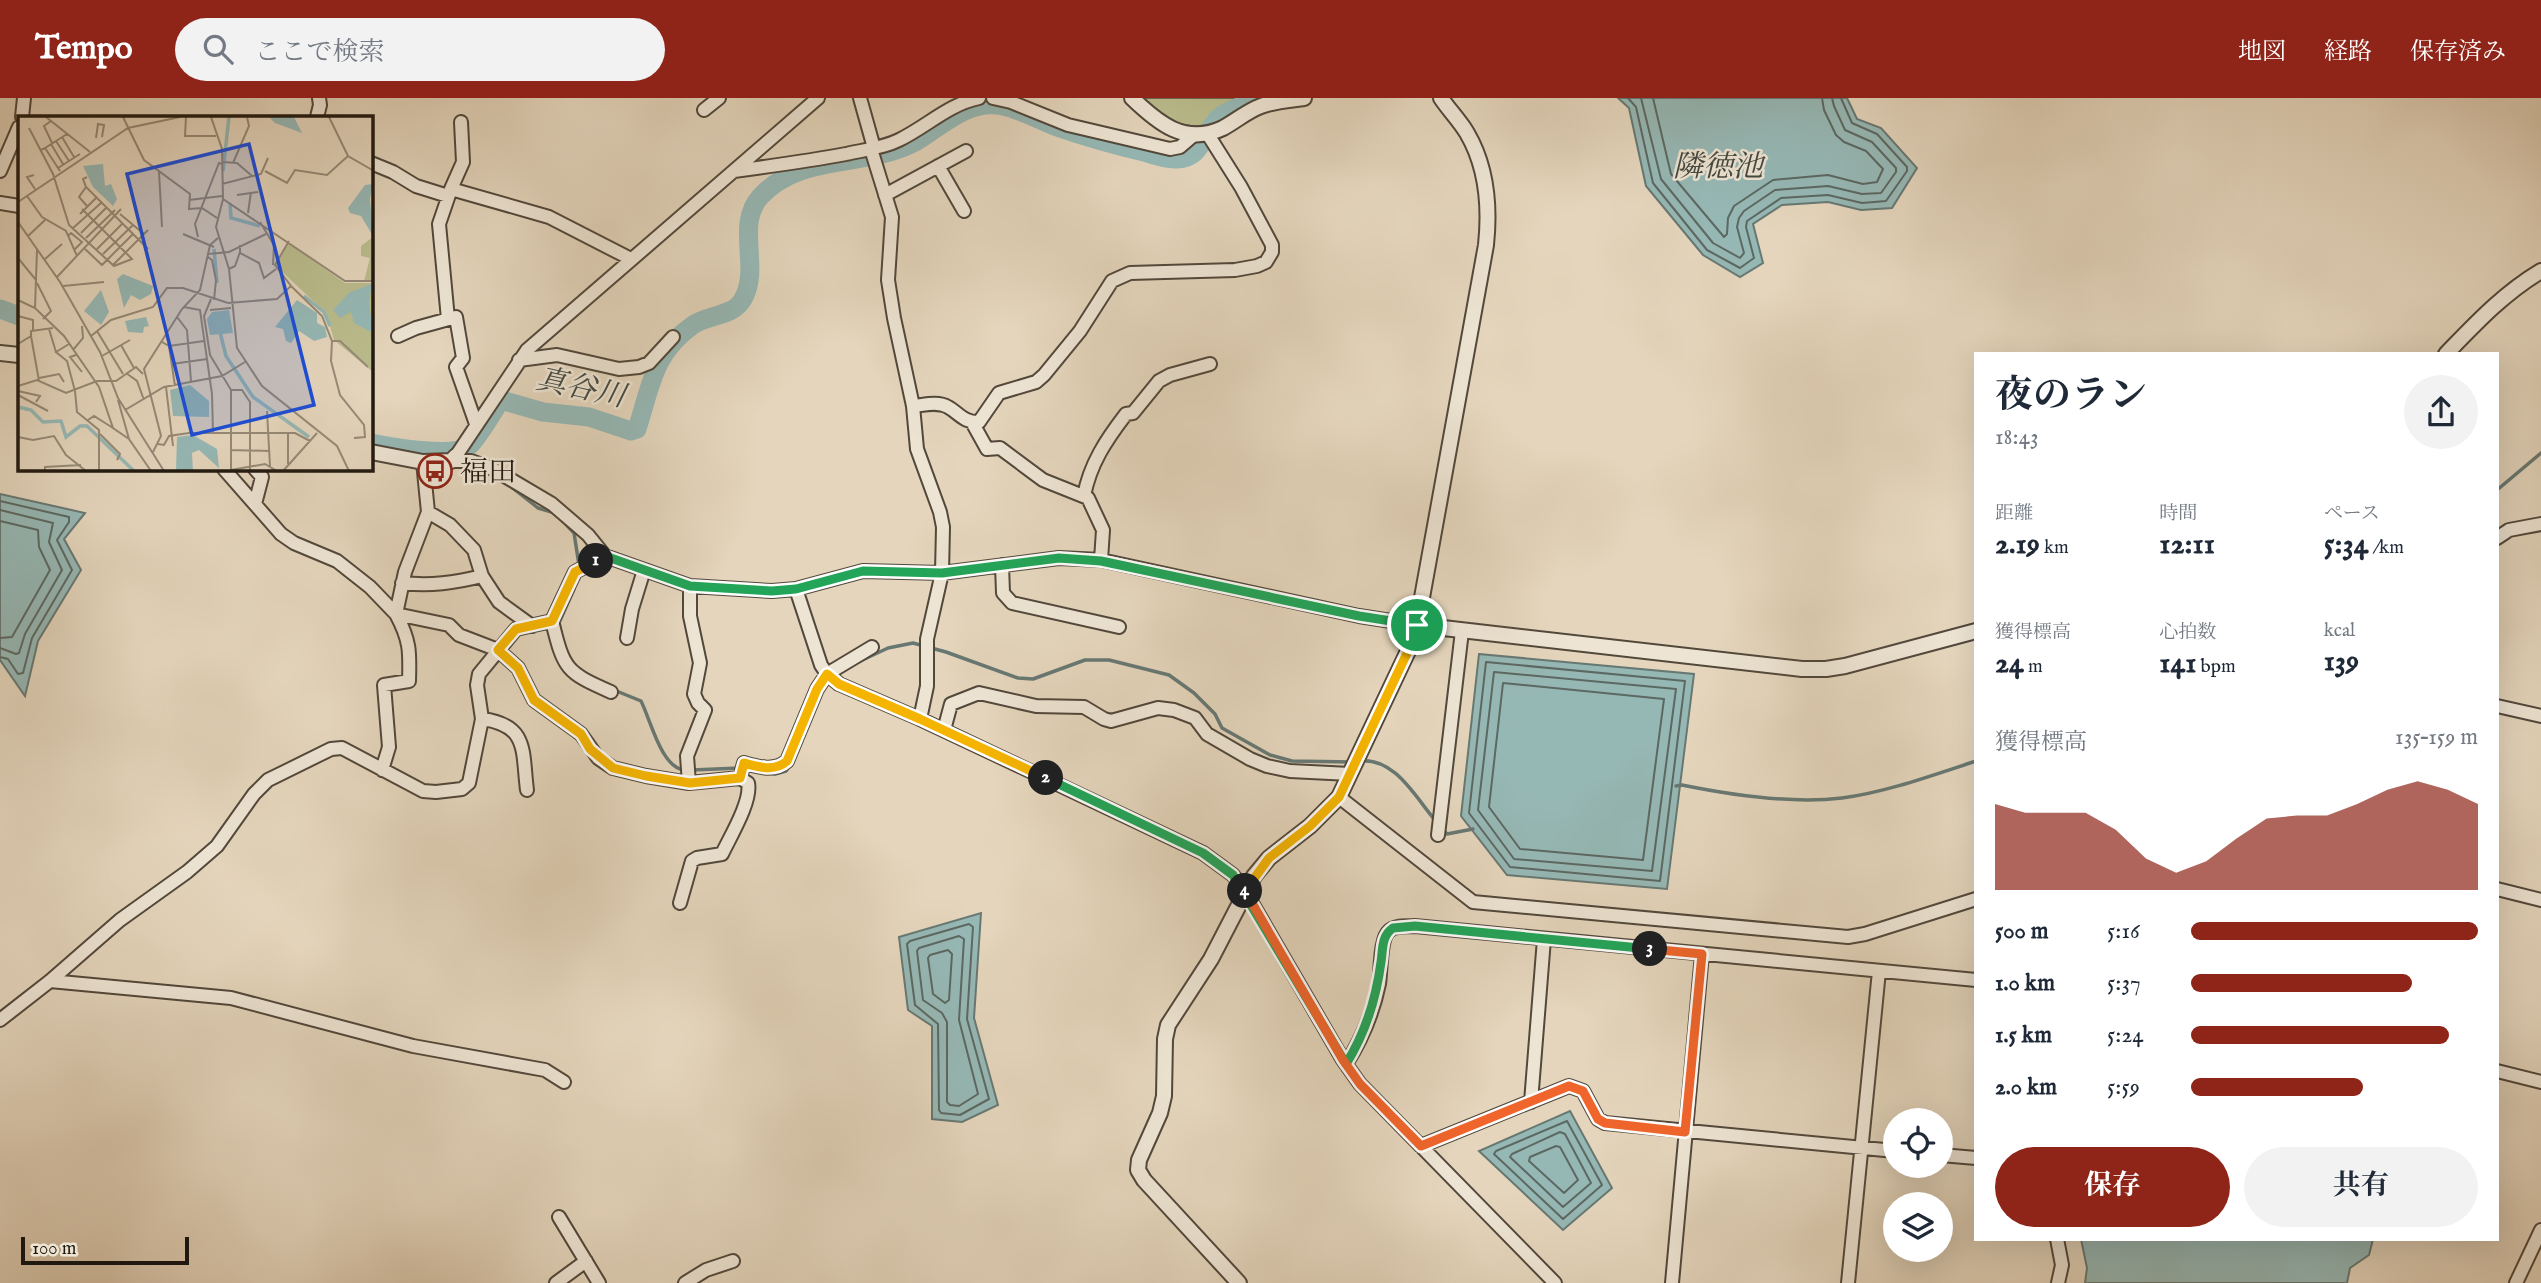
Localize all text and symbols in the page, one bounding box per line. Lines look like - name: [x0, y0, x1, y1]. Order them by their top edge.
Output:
- search box: [175, 18, 665, 81]
- text: Tempo: [35, 28, 133, 70]
- icon: search: [199, 30, 237, 68]
- text: ここで検索: [255, 36, 385, 69]
- text: 地図: [2238, 37, 2286, 68]
- text: 経路: [2324, 37, 2372, 68]
- text: 保存済み: [2410, 37, 2506, 68]
- inset map: [18, 116, 373, 471]
- water label: 隣徳池: [1673, 149, 1766, 187]
- water label: 真谷川: [533, 361, 631, 418]
- text: 夜のラン: [1995, 373, 2147, 421]
- button: share: [2404, 375, 2478, 449]
- text: 18:43: [1995, 423, 2039, 452]
- bus stop icon: 福田: [416, 452, 454, 490]
- place label: 福田: [460, 456, 516, 491]
- text: 距離: [1995, 502, 2033, 526]
- text: 時間: [2159, 502, 2197, 526]
- text: ペース: [2324, 502, 2380, 526]
- text: 2.19: [1995, 526, 2040, 564]
- text: 12:11: [2159, 526, 2215, 564]
- text: 5:34: [2324, 526, 2368, 564]
- text: km: [2040, 536, 2069, 560]
- text: /km: [2368, 536, 2404, 560]
- pin: 1: [578, 544, 614, 578]
- text: 1: [592, 548, 599, 572]
- pin: [1387, 595, 1447, 655]
- icon: arrive: [1398, 606, 1436, 644]
- text: kcal: [2324, 619, 2355, 643]
- text: 獲得標高: [1995, 621, 2071, 645]
- text: 心拍数: [2159, 621, 2216, 645]
- text: 139: [2324, 643, 2359, 681]
- text: 24: [1995, 645, 2024, 683]
- text: 141: [2159, 645, 2196, 683]
- text: m: [2024, 655, 2043, 679]
- text: bpm: [2196, 655, 2236, 679]
- text: 135–159 m: [2395, 723, 2478, 752]
- text: 獲得標高: [1995, 728, 2087, 757]
- pin: 2: [1028, 760, 1064, 796]
- text: 2: [1041, 765, 1050, 789]
- pin: 4: [1228, 874, 1262, 908]
- text: 4: [1240, 878, 1249, 902]
- text: 500 m: [1995, 917, 2049, 946]
- text: 5:16: [2107, 917, 2140, 946]
- pin: 3: [1632, 932, 1668, 966]
- text: 3: [1646, 936, 1653, 960]
- text: 1.0 km: [1995, 969, 2055, 998]
- text: 5:37: [2107, 969, 2141, 998]
- text: 1.5 km: [1995, 1021, 2052, 1050]
- text: 5:24: [2107, 1021, 2143, 1050]
- text: 2.0 km: [1995, 1073, 2057, 1102]
- text: 5:59: [2107, 1073, 2140, 1102]
- map controls: [1883, 1108, 1953, 1262]
- button: locate: [1883, 1108, 1953, 1178]
- button: 保存: [1995, 1147, 2230, 1227]
- button: 共有: [2244, 1147, 2478, 1227]
- button: layers: [1883, 1192, 1953, 1262]
- scale bar: [21, 1234, 189, 1266]
- text: 100 m: [32, 1237, 76, 1261]

